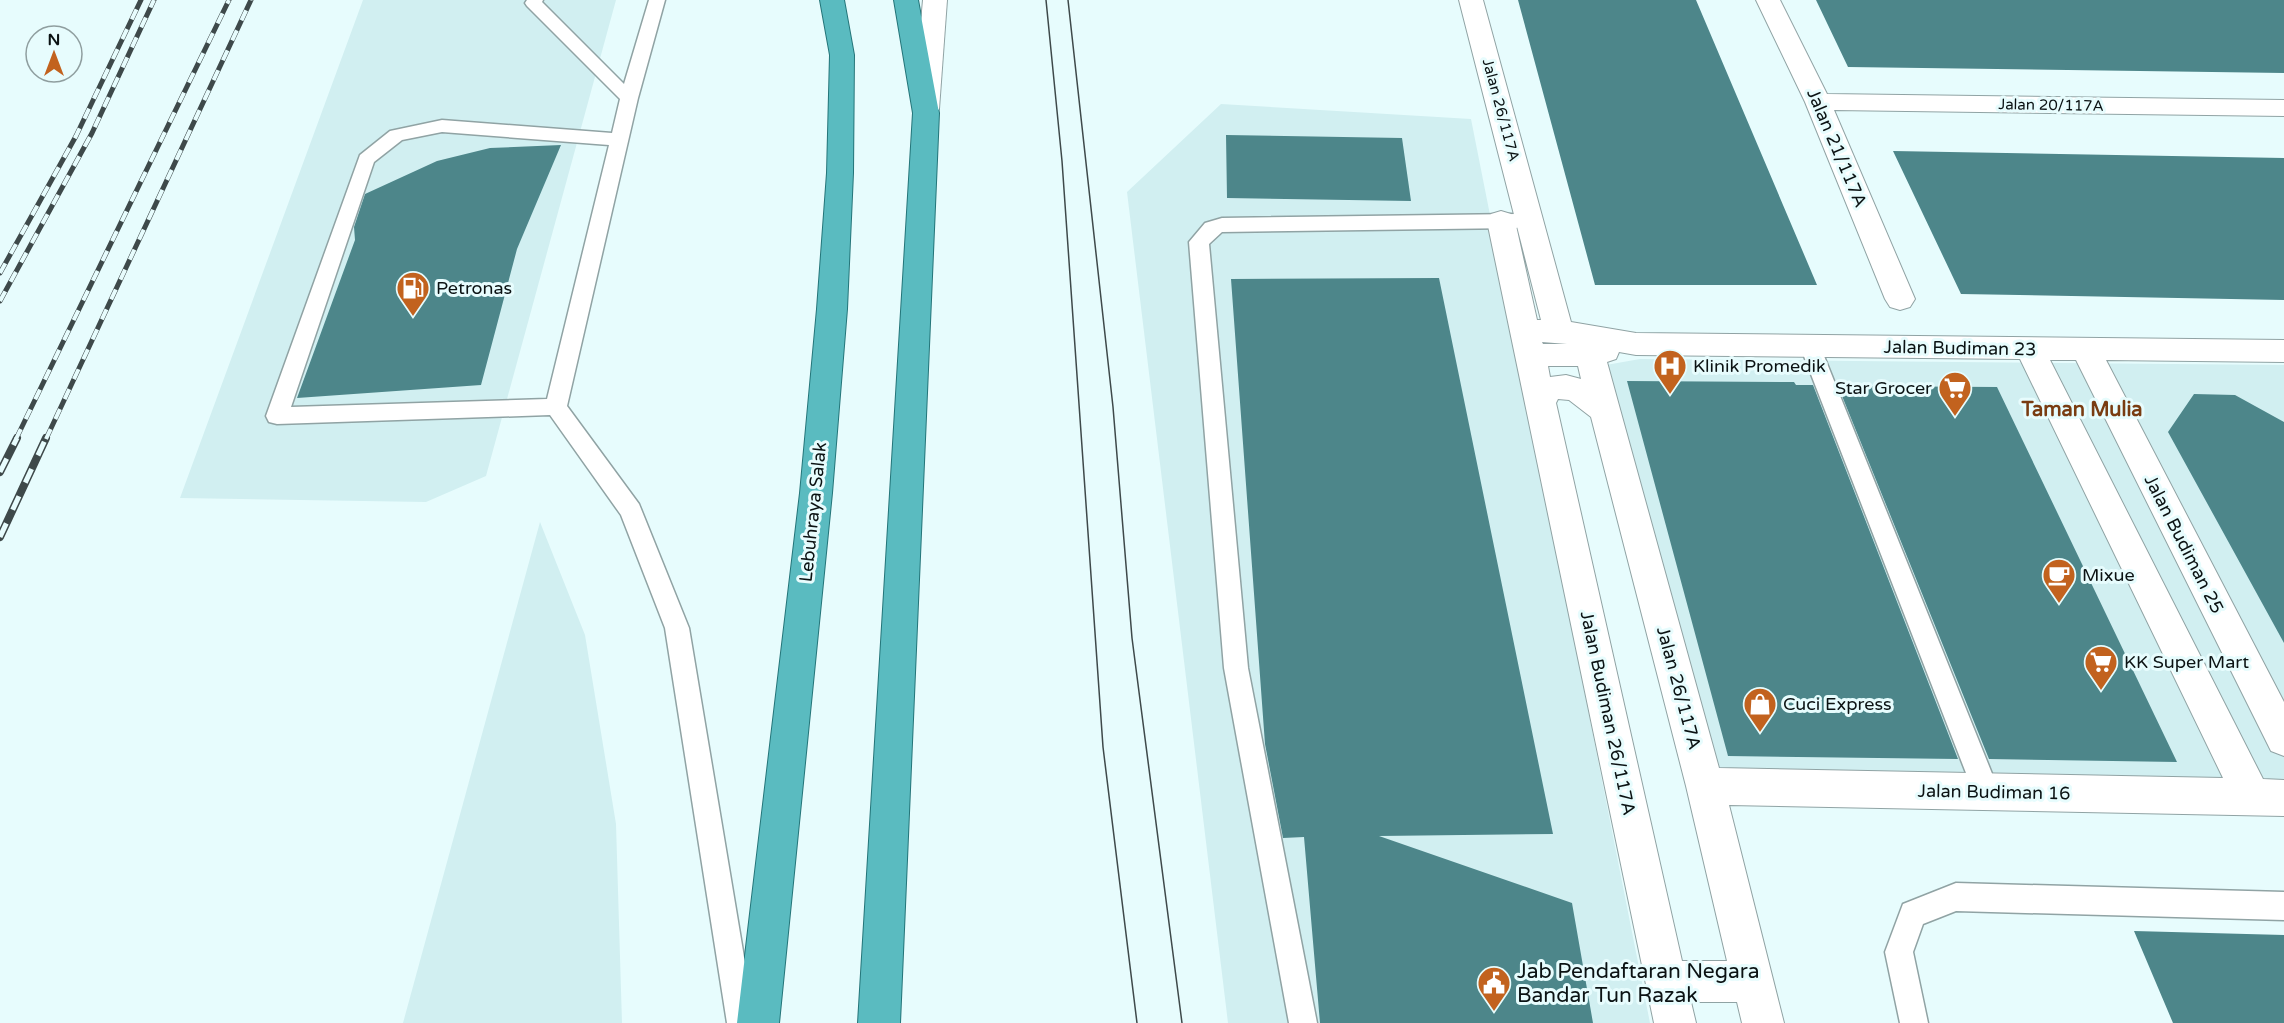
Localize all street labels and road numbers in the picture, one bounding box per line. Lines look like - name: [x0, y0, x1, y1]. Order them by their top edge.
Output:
- street label: Jalan 26/117A: [1479, 57, 1523, 163]
- street label: Jalan 21/117A: [1802, 85, 1872, 211]
- street label: Jalan 20/117A: [1998, 95, 2104, 115]
- street label: Jalan Budiman 23: [1883, 336, 2037, 360]
- street label: Lebuhraya Salak: [795, 441, 831, 583]
- street label: Jalan Budiman 25: [2140, 471, 2228, 617]
- street label: Jalan Budiman 26/117A: [1576, 609, 1640, 817]
- street label: Jalan 26/117A: [1652, 624, 1706, 752]
- street label: Jalan Budiman 16: [1917, 780, 2071, 804]

